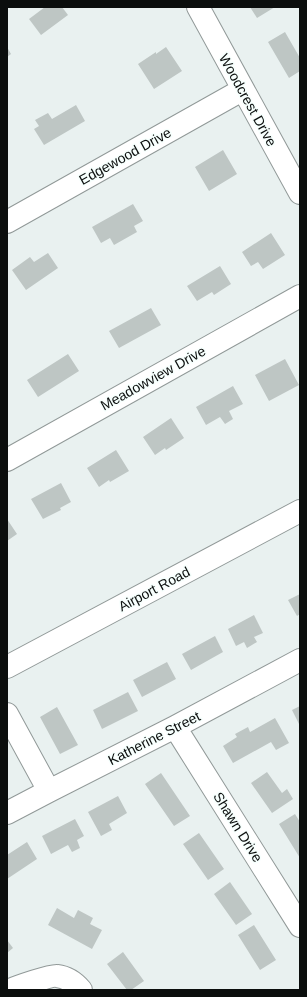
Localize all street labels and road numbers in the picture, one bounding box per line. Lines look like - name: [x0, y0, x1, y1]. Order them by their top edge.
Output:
- street label: Woodcrest Drive: [216, 51, 280, 149]
- street label: Edgewood Drive: [76, 124, 174, 188]
- street label: Meadowview Drive: [98, 342, 208, 413]
- street label: Airport Road: [116, 563, 192, 615]
- street label: Katherine Street: [105, 708, 203, 768]
- street label: Shawn Drive: [210, 789, 266, 865]

